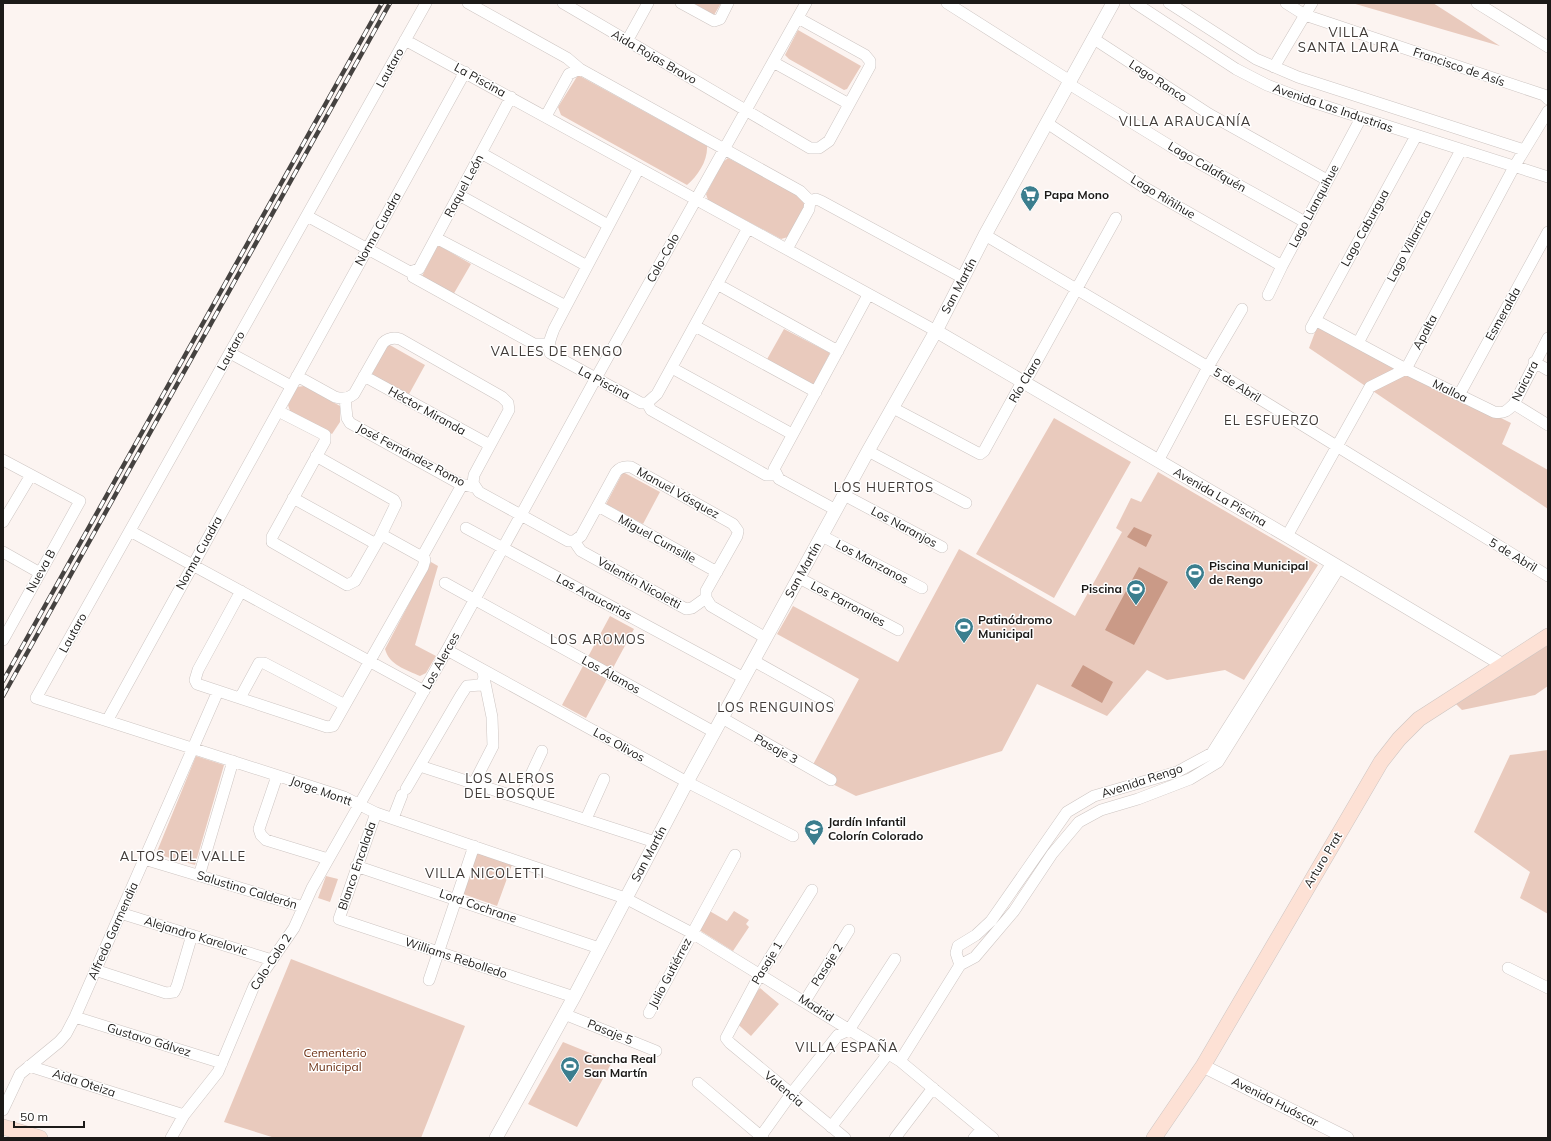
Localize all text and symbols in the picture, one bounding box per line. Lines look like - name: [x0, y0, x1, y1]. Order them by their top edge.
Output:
- district label: VILLA SANTA LAURA: [1298, 24, 1400, 55]
- street label: Aida Rojas Bravo: [609, 26, 700, 87]
- street label: Francisco de Asís: [1411, 44, 1507, 89]
- street label: Lautaro: [373, 45, 407, 90]
- street label: Lago Ranco: [1126, 56, 1190, 105]
- street label: La Piscina: [452, 59, 509, 100]
- street label: Avenida Las Industrias: [1271, 80, 1395, 135]
- district label: VILLA ARAUCANÍA: [1119, 113, 1251, 129]
- street label: Lago Calafquén: [1165, 138, 1249, 195]
- street label: Raquel León: [441, 152, 486, 220]
- street label: Lago Llanquihue: [1285, 162, 1342, 250]
- street label: Lago Riñihue: [1128, 171, 1198, 222]
- supermarket icon: Papa Mono: [1019, 184, 1041, 212]
- place label: Papa Mono: [1044, 187, 1109, 202]
- street label: Lago Caburgua: [1337, 187, 1392, 269]
- street label: Norma Cuadra: [351, 189, 404, 268]
- street label: Lago Villarrica: [1383, 207, 1434, 285]
- street label: Colo-Colo: [643, 230, 682, 285]
- street label: San Martín: [938, 255, 980, 316]
- street label: Esmeralda: [1482, 284, 1523, 343]
- street label: Apalta: [1409, 312, 1440, 352]
- street label: Lautaro: [214, 328, 248, 373]
- district label: VALLES DE RENGO: [491, 343, 623, 359]
- street label: Río Claro: [1005, 354, 1044, 405]
- street label: Naicura: [1508, 358, 1541, 404]
- street label: La Piscina: [576, 363, 633, 402]
- street label: 5 de Abril: [1211, 364, 1264, 405]
- street label: Malloa: [1430, 376, 1470, 405]
- street label: Héctor Miranda: [386, 383, 469, 438]
- district label: EL ESFUERZO: [1224, 412, 1320, 428]
- street label: José Fernández Romo: [354, 420, 468, 490]
- street label: Manuel Vásquez: [634, 464, 722, 522]
- street label: Avenida La Piscina: [1171, 464, 1270, 529]
- district label: LOS HUERTOS: [834, 479, 934, 495]
- street label: Los Naranjos: [869, 503, 940, 550]
- street label: Miguel Cumsille: [616, 511, 699, 566]
- street label: Norma Cuadra: [172, 513, 225, 592]
- street label: 5 de Abril: [1487, 534, 1540, 575]
- street label: Los Manzanos: [833, 536, 911, 587]
- street label: San Martín: [781, 539, 824, 600]
- street label: Nueva B: [23, 547, 59, 595]
- street label: Valentín Nicoletti: [595, 553, 684, 612]
- place label: Piscina Municipal de Rengo: [1209, 558, 1308, 587]
- sports icon: Piscina Municipal de Rengo: [1184, 562, 1206, 590]
- street label: Las Araucarias: [554, 570, 635, 623]
- street label: Los Parronales: [808, 578, 888, 629]
- sports icon: Piscina: [1125, 578, 1147, 606]
- place label: Piscina: [1081, 581, 1122, 596]
- street label: Lautaro: [56, 610, 90, 655]
- place label: Patinódromo Municipal: [978, 612, 1052, 641]
- sports icon: Patinódromo Municipal: [953, 616, 975, 644]
- street label: Los Alerces: [419, 629, 462, 692]
- district label: LOS AROMOS: [550, 631, 646, 647]
- street label: Los Álamos: [579, 652, 643, 697]
- district label: LOS RENGUINOS: [717, 699, 835, 715]
- street label: Los Olivos: [591, 724, 648, 765]
- street label: Pasaje 3: [752, 730, 801, 767]
- street label: Avenida Rengo: [1099, 760, 1185, 801]
- district label: LOS ALEROS DEL BOSQUE: [464, 770, 556, 801]
- street label: Jorge Montt: [288, 772, 354, 809]
- place label: Jardín Infantil Colorín Colorado: [828, 814, 923, 843]
- school or university icon: Jardín Infantil Colorín Colorado: [803, 818, 825, 846]
- street label: Blanco Encalada: [334, 820, 379, 912]
- street label: San Martín: [628, 823, 670, 884]
- street label: Arturo Prat: [1300, 829, 1345, 890]
- district label: ALTOS DEL VALLE: [120, 848, 246, 864]
- district label: VILLA NICOLETTI: [425, 865, 545, 881]
- street label: Salustino Calderón: [195, 867, 299, 912]
- street label: Alfredo Garmendia: [84, 880, 141, 982]
- street label: Lord Cochrane: [438, 885, 519, 926]
- street label: Alejandro Karelovic: [143, 913, 250, 958]
- street label: Colo-Colo 2: [247, 931, 294, 993]
- street label: Williams Rebolledo: [403, 934, 509, 981]
- street label: Julio Gutiérrez: [645, 935, 694, 1010]
- street label: Pasaje 1: [748, 938, 785, 987]
- street label: Pasaje 2: [808, 941, 846, 989]
- street label: Madrid: [796, 991, 837, 1025]
- street label: Pasaje 5: [585, 1016, 635, 1047]
- street label: Gustavo Gálvez: [105, 1020, 193, 1059]
- district label: VILLA ESPAÑA: [795, 1039, 899, 1055]
- park label: Cementerio Municipal: [303, 1045, 367, 1074]
- place label: Cancha Real San Martín: [584, 1051, 656, 1080]
- sports icon: Cancha Real San Martín: [559, 1055, 581, 1083]
- street label: Aida Oteiza: [51, 1065, 118, 1100]
- street label: Valencia: [761, 1068, 807, 1110]
- street label: Avenida Huáscar: [1229, 1073, 1322, 1130]
- scale bar: [14, 1103, 84, 1129]
- text: 50 m: [20, 1109, 48, 1124]

